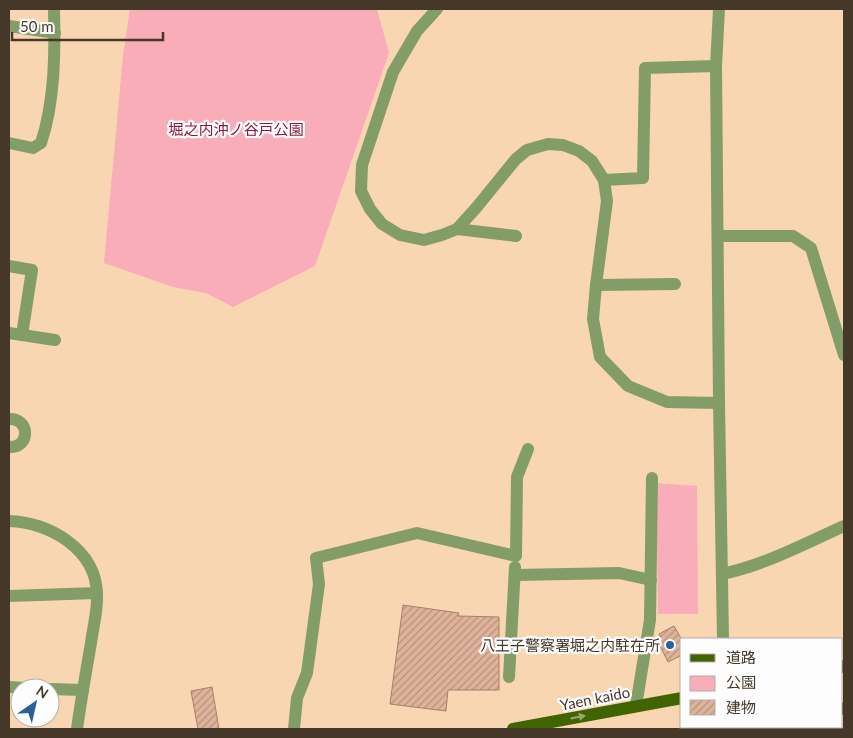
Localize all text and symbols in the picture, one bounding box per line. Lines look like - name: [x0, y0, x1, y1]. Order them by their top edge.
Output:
- scale bar: [12, 10, 164, 42]
- text: 50 m: [20, 17, 54, 35]
- park label: 堀之内沖ノ谷戸公園: [168, 120, 304, 138]
- place label: 八王子警察署堀之内駐在所: [480, 636, 660, 654]
- legend: [680, 638, 843, 728]
- marker: 八王子警察署堀之内駐在所: [664, 639, 676, 651]
- text: 道路: [726, 648, 756, 666]
- text: 公園: [726, 673, 756, 691]
- north arrow: [10, 678, 60, 728]
- text: N: [33, 682, 52, 702]
- street label: Yaen kaido: [558, 682, 632, 714]
- text: 建物: [726, 698, 756, 716]
- one-way arrow: [571, 713, 587, 721]

